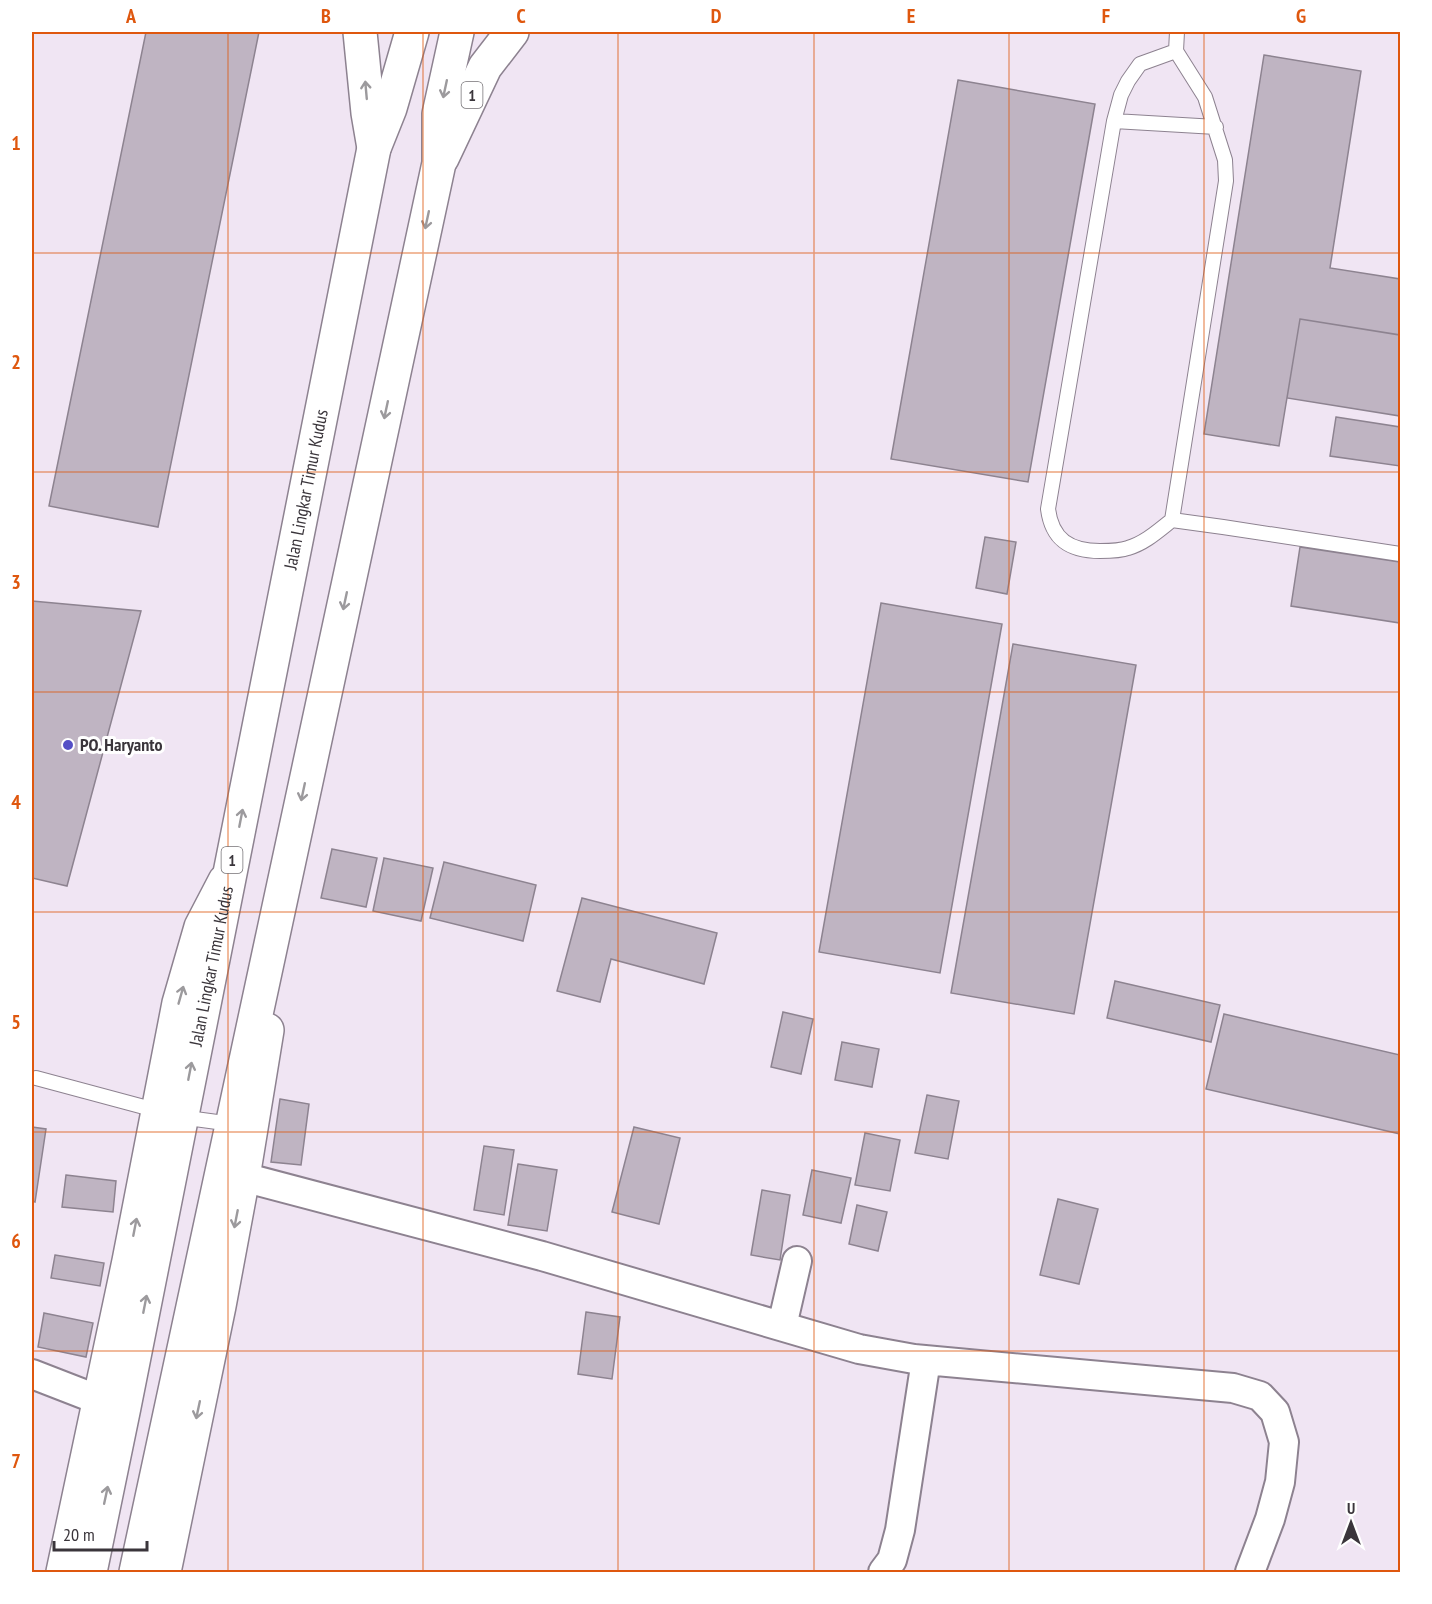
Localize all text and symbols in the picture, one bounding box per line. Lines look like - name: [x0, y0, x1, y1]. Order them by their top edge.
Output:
- text: A: [125, 3, 137, 29]
- text: B: [321, 3, 331, 29]
- text: C: [516, 3, 526, 29]
- text: D: [711, 3, 722, 29]
- text: E: [907, 3, 915, 29]
- text: F: [1102, 3, 1110, 29]
- text: G: [1296, 3, 1306, 29]
- one-way arrow: [439, 78, 450, 98]
- one-way arrow: [360, 80, 371, 100]
- road number: 1: [462, 82, 482, 108]
- text: 1: [11, 130, 21, 156]
- one-way arrow: [421, 210, 432, 229]
- text: 2: [11, 349, 21, 375]
- one-way arrow: [380, 400, 391, 420]
- street label: Jalan Lingkar Timur Kudus: [278, 407, 333, 572]
- text: 3: [11, 569, 21, 595]
- one-way arrow: [338, 591, 350, 610]
- place label: PO. Haryanto: [80, 733, 163, 756]
- marker: PO. Haryanto: [61, 738, 75, 752]
- one-way arrow: [297, 782, 309, 801]
- text: 4: [11, 789, 21, 815]
- one-way arrow: [236, 809, 247, 828]
- road number: 1: [222, 847, 242, 873]
- street label: Jalan Lingkar Timur Kudus: [184, 884, 238, 1049]
- one-way arrow: [176, 986, 187, 1005]
- text: 5: [11, 1009, 21, 1035]
- one-way arrow: [185, 1062, 196, 1081]
- one-way arrow: [230, 1208, 241, 1228]
- one-way arrow: [130, 1218, 141, 1238]
- text: 6: [11, 1228, 21, 1254]
- one-way arrow: [140, 1294, 151, 1314]
- one-way arrow: [192, 1400, 203, 1419]
- text: 7: [11, 1448, 21, 1474]
- one-way arrow: [101, 1485, 112, 1505]
- north arrow: [1321, 1493, 1381, 1553]
- text: U: [1347, 1498, 1355, 1518]
- scale bar: [54, 1514, 147, 1552]
- text: 20 m: [63, 1523, 95, 1546]

